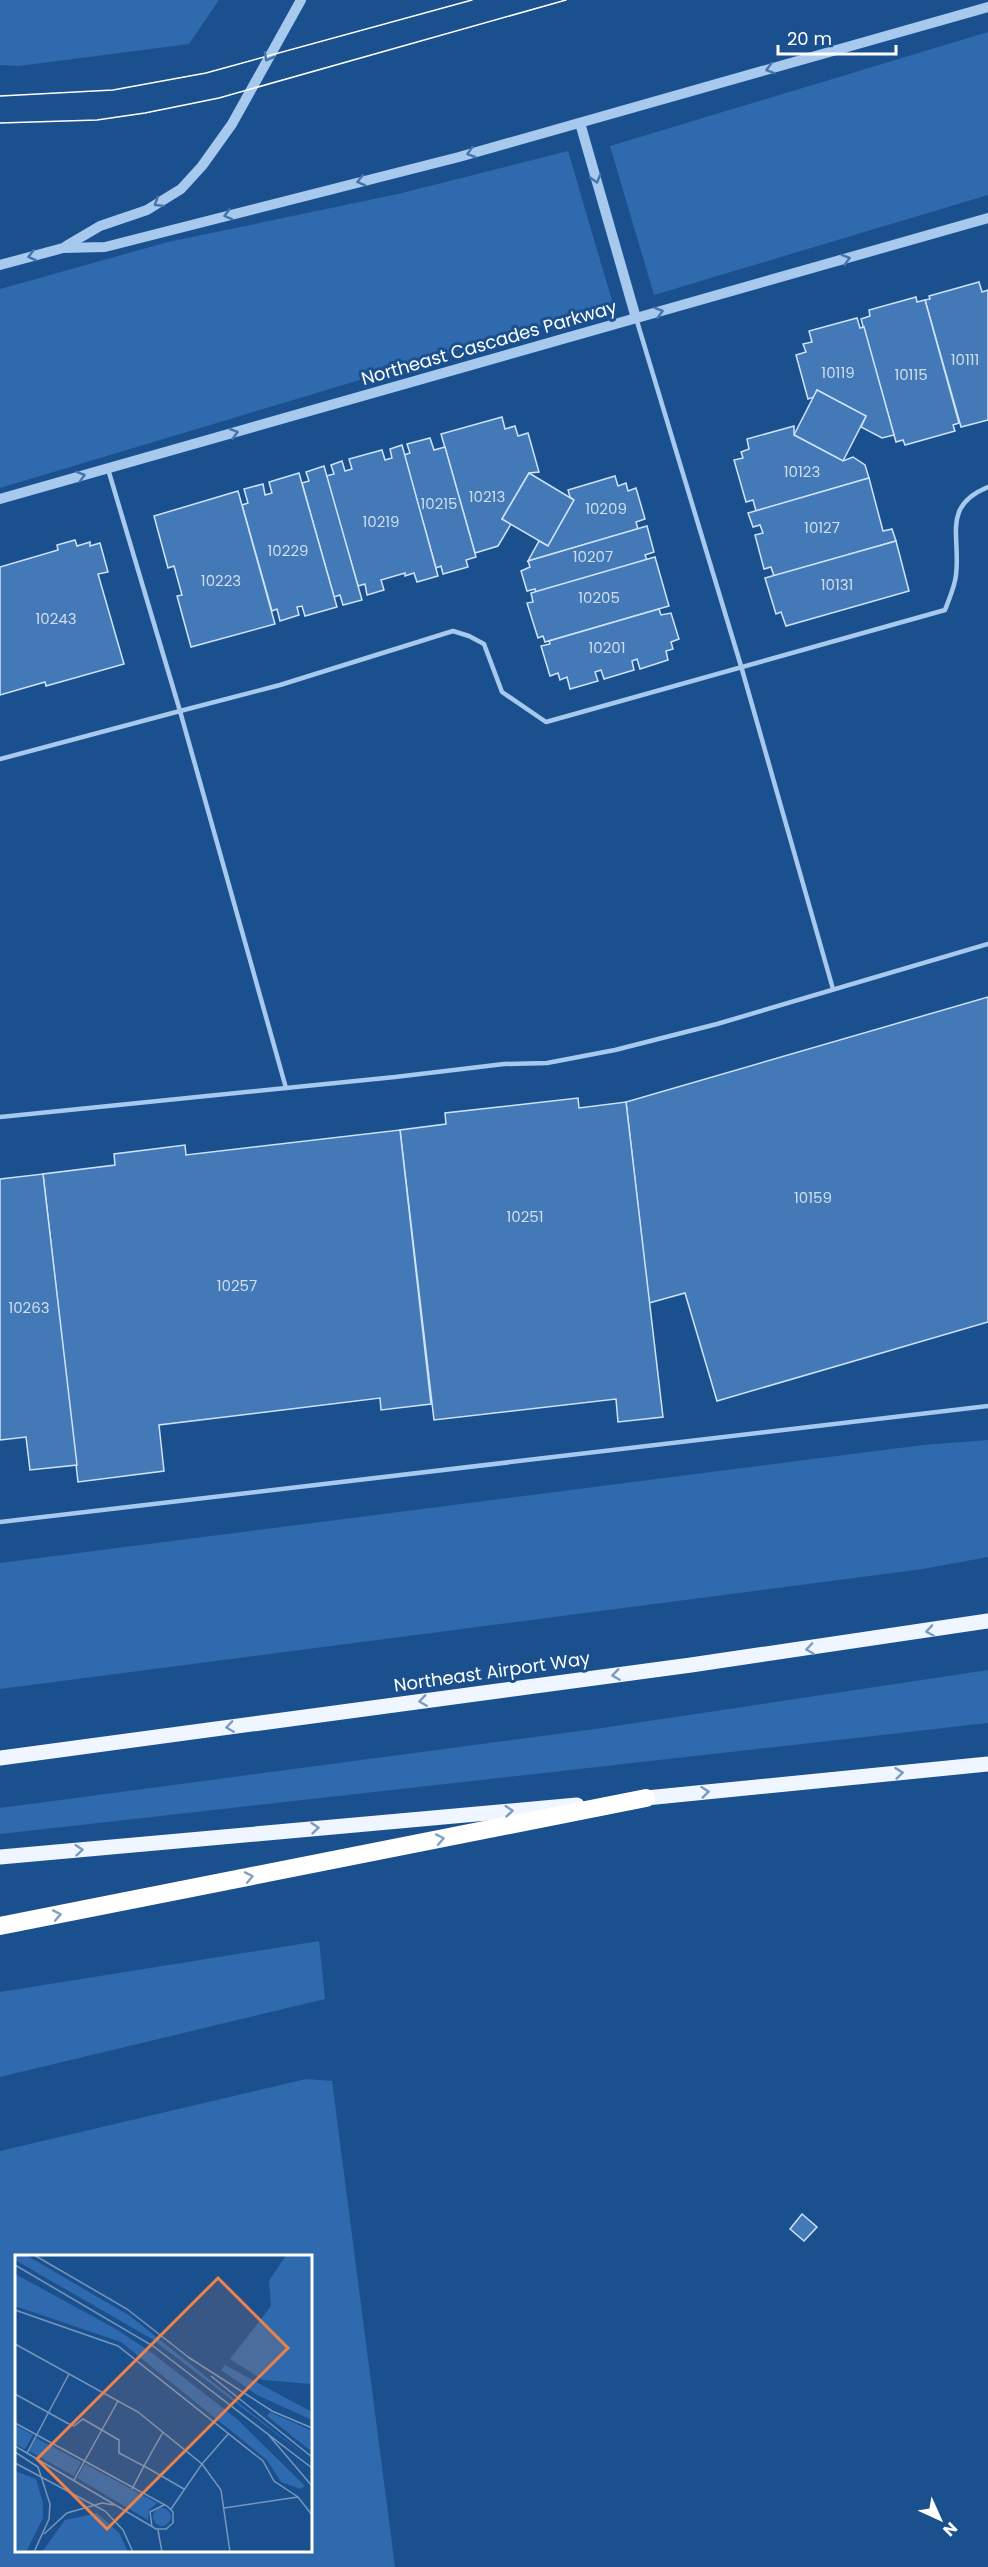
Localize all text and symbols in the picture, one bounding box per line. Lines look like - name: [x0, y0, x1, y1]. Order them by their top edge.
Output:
- scale bar: [778, 18, 896, 56]
- text: 20 m: [787, 26, 832, 51]
- one-way arrow: [264, 51, 275, 62]
- one-way arrow: [765, 62, 776, 74]
- one-way arrow: [466, 146, 477, 158]
- one-way arrow: [589, 173, 601, 184]
- one-way arrow: [356, 174, 366, 187]
- one-way arrow: [153, 196, 164, 207]
- one-way arrow: [223, 208, 234, 220]
- one-way arrow: [27, 249, 37, 262]
- one-way arrow: [841, 253, 851, 266]
- street label: Northeast Cascades Parkway: [358, 294, 620, 391]
- one-way arrow: [653, 307, 664, 319]
- house number: 10111: [951, 349, 979, 370]
- house number: 10119: [821, 362, 855, 383]
- house number: 10115: [894, 364, 928, 385]
- one-way arrow: [228, 428, 239, 440]
- house number: 10123: [784, 461, 820, 482]
- one-way arrow: [75, 471, 86, 483]
- house number: 10213: [469, 486, 505, 507]
- house number: 10215: [420, 493, 458, 514]
- house number: 10209: [585, 498, 627, 519]
- house number: 10219: [362, 511, 400, 532]
- house number: 10127: [804, 517, 840, 538]
- house number: 10229: [268, 540, 308, 561]
- house number: 10207: [573, 546, 613, 567]
- house number: 10223: [201, 570, 241, 591]
- house number: 10131: [821, 574, 853, 595]
- house number: 10205: [578, 587, 620, 608]
- house number: 10243: [35, 608, 77, 629]
- house number: 10201: [588, 637, 626, 658]
- house number: 10159: [794, 1187, 832, 1208]
- house number: 10251: [506, 1206, 544, 1227]
- house number: 10257: [217, 1275, 257, 1296]
- house number: 10263: [8, 1297, 50, 1318]
- one-way arrow: [926, 1624, 935, 1636]
- one-way arrow: [805, 1642, 814, 1654]
- street label: Northeast Airport Way: [392, 1645, 592, 1698]
- one-way arrow: [612, 1669, 621, 1681]
- one-way arrow: [419, 1695, 428, 1707]
- one-way arrow: [225, 1721, 235, 1733]
- one-way arrow: [894, 1767, 903, 1780]
- one-way arrow: [700, 1786, 709, 1799]
- one-way arrow: [505, 1805, 514, 1818]
- one-way arrow: [311, 1822, 320, 1835]
- one-way arrow: [435, 1833, 445, 1846]
- one-way arrow: [75, 1844, 84, 1857]
- one-way arrow: [243, 1871, 253, 1884]
- one-way arrow: [52, 1909, 62, 1922]
- inset map: [15, 2255, 312, 2552]
- north arrow: [910, 2489, 970, 2549]
- text: N: [938, 2517, 963, 2542]

